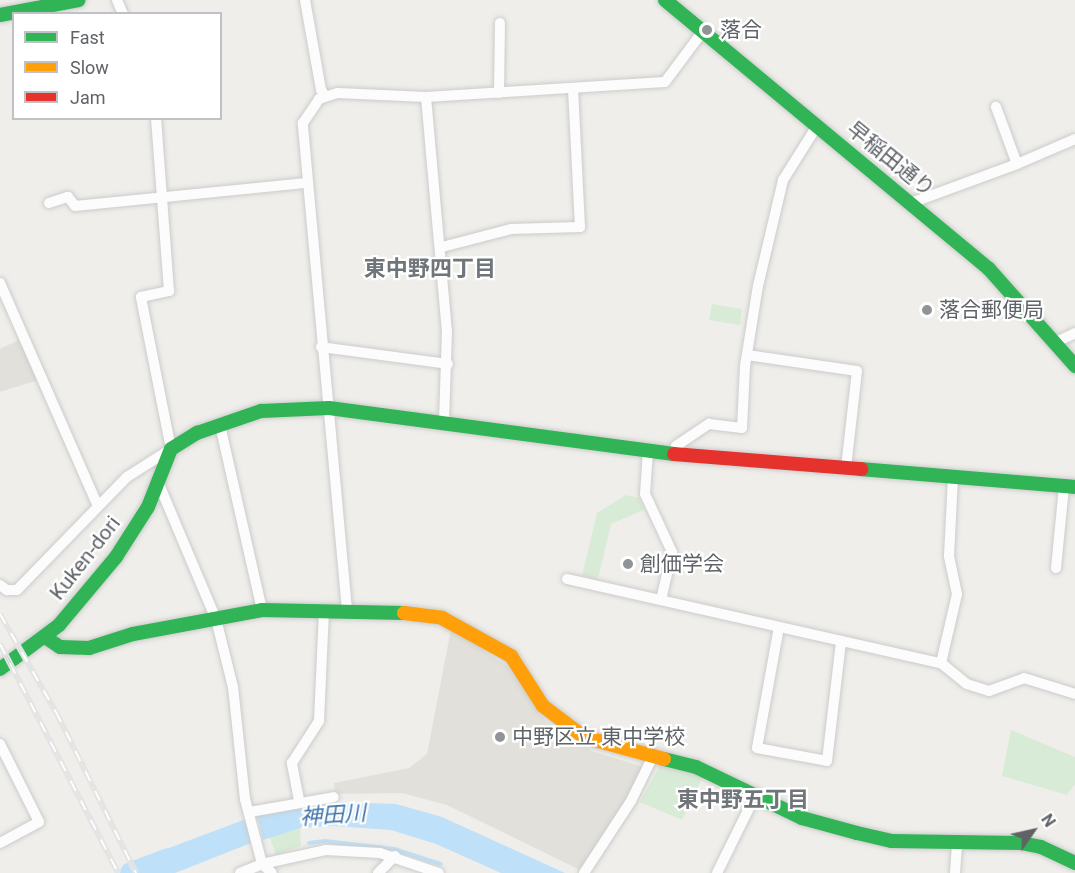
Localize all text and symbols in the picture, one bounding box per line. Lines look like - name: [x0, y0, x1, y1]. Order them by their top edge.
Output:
- legend: [12, 12, 222, 120]
- place label: 落合: [720, 17, 762, 43]
- marker: 落合: [698, 21, 716, 39]
- text: Fast: [70, 27, 105, 48]
- text: Slow: [70, 57, 109, 78]
- text: Jam: [70, 87, 106, 108]
- street label: 早稲田通り: [842, 116, 940, 202]
- district label: 東中野四丁目: [364, 256, 496, 282]
- place label: 落合郵便局: [939, 297, 1044, 323]
- marker: 落合郵便局: [920, 303, 934, 317]
- street label: Kuken-dori: [44, 511, 126, 605]
- place label: 創価学会: [640, 551, 724, 577]
- marker: 創価学会: [621, 557, 635, 571]
- place label: 中野区立 東中学校: [512, 724, 685, 750]
- marker: 中野区立 東中学校: [493, 730, 507, 744]
- district label: 東中野五丁目: [677, 787, 809, 813]
- water label: 神田川: [299, 800, 367, 830]
- north arrow: [1003, 801, 1063, 861]
- text: N: [1037, 811, 1059, 831]

